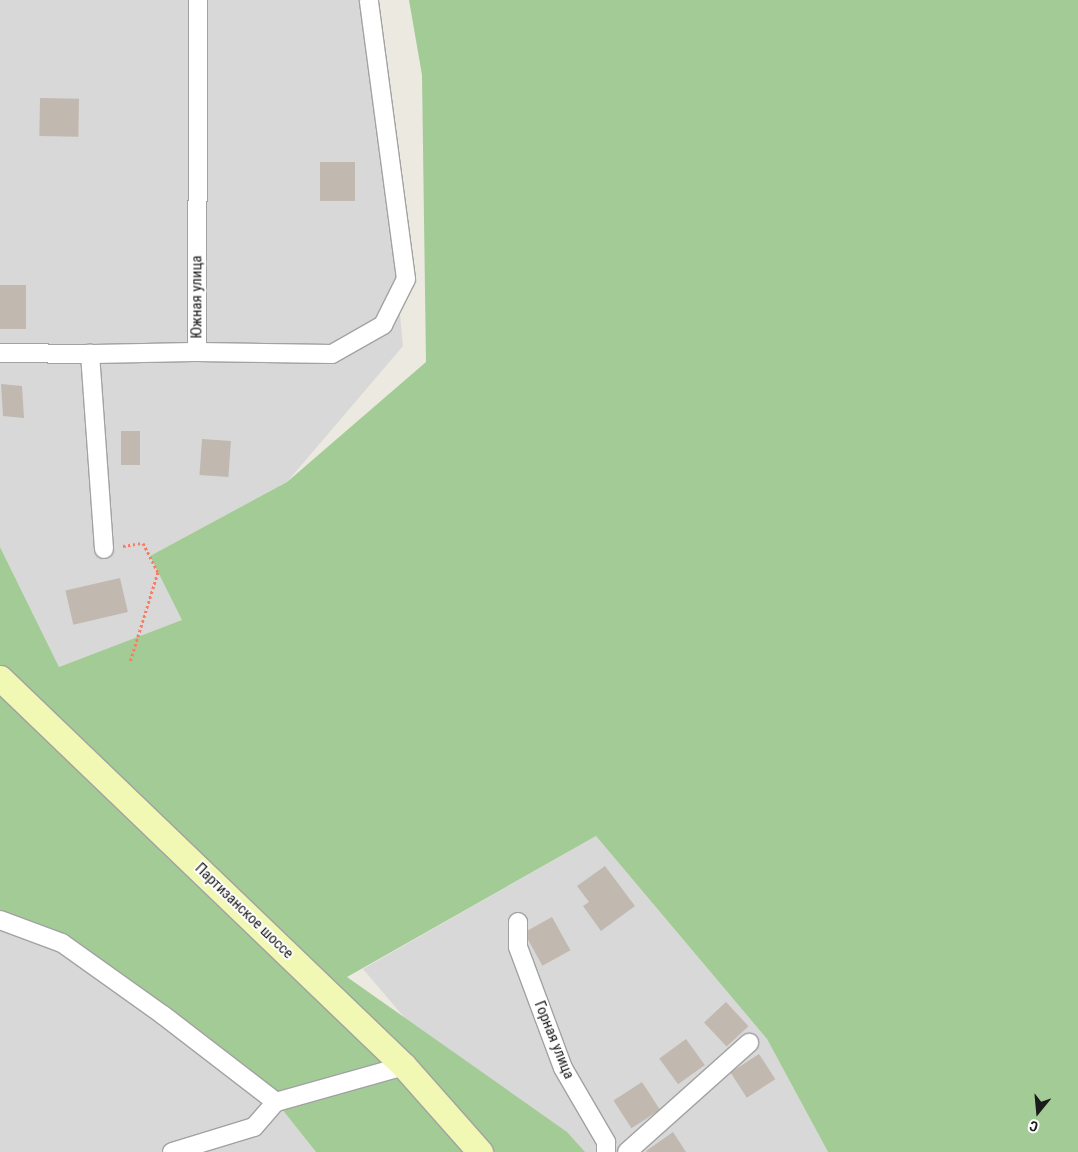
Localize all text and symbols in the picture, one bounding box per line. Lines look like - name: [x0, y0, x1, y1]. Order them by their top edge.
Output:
- street label: Южная улица: [188, 255, 206, 339]
- street label: Партизанское шоссе: [191, 859, 297, 963]
- street label: Горная улица: [530, 998, 578, 1082]
- north arrow: [1013, 1087, 1063, 1137]
- text: С: [1027, 1118, 1040, 1135]

